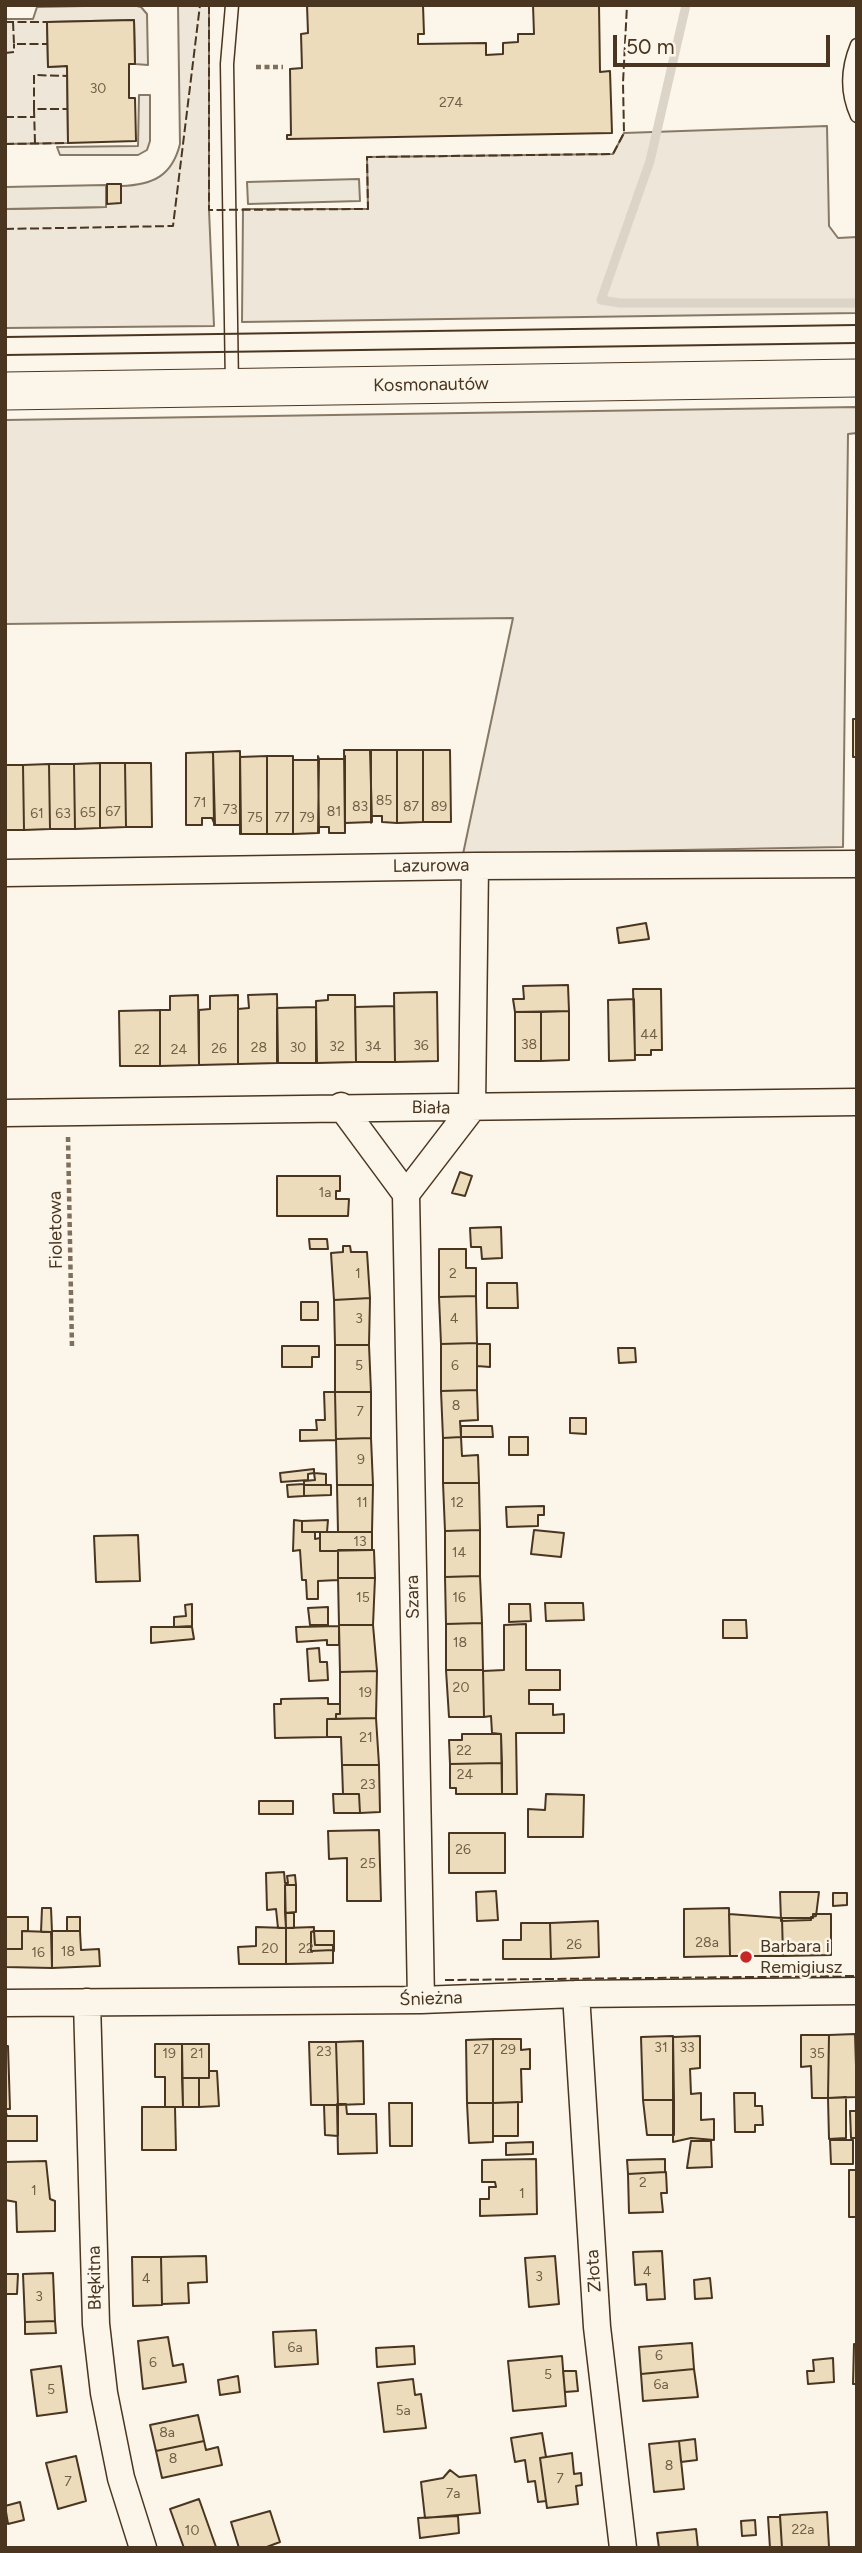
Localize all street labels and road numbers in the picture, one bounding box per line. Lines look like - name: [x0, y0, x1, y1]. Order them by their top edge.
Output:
- street label: Kosmonautów: [373, 373, 489, 397]
- street label: Lazurowa: [392, 855, 470, 877]
- street label: Biała: [412, 1097, 450, 1119]
- street label: Fioletowa: [45, 1191, 67, 1269]
- street label: Szara: [402, 1575, 424, 1619]
- street label: Śnieżna: [399, 1987, 463, 2011]
- street label: Błękitna: [84, 2245, 106, 2311]
- street label: Złota: [582, 2249, 606, 2293]

